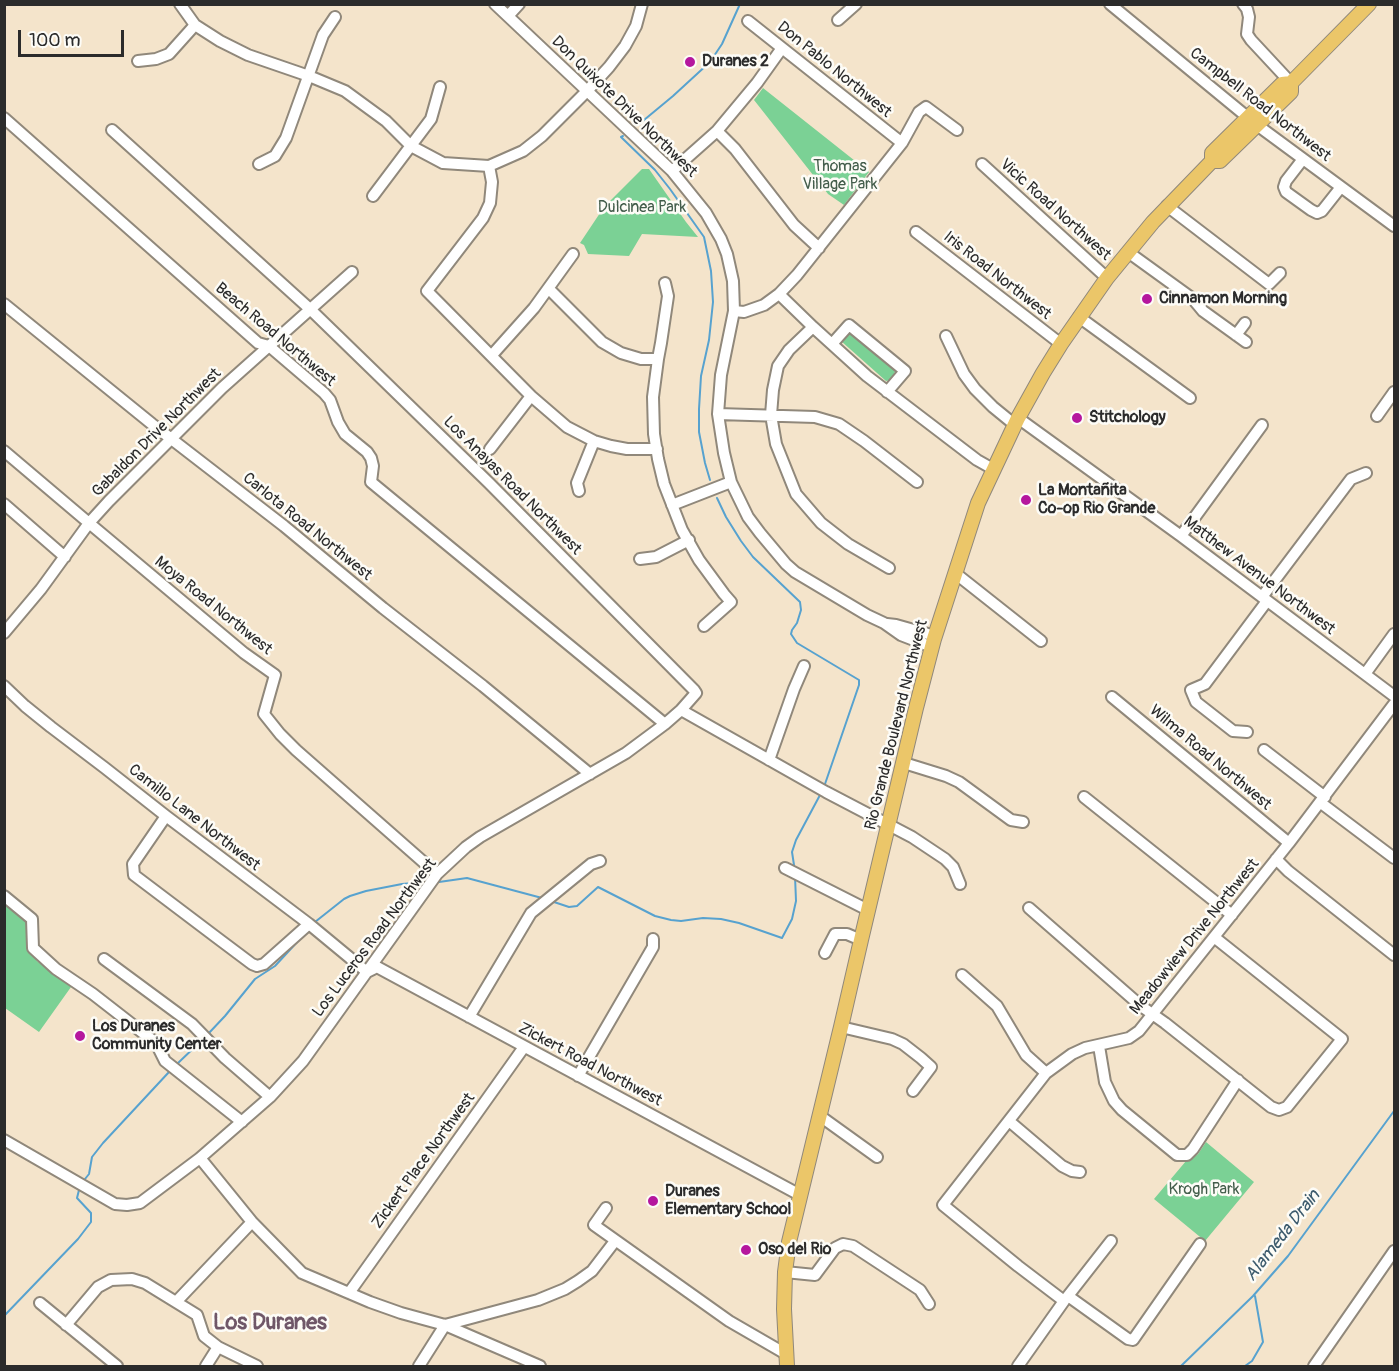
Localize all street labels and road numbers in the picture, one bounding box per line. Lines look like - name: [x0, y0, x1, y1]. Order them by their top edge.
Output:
- street label: Don Pablo Northwest: [773, 18, 895, 122]
- street label: Don Quixote Drive Northwest: [547, 32, 701, 182]
- street label: Campbell Road Northwest: [1186, 44, 1334, 166]
- street label: Vicic Road Northwest: [995, 155, 1115, 265]
- street label: Iris Road Northwest: [939, 228, 1055, 324]
- street label: Beach Road Northwest: [211, 279, 339, 391]
- street label: Gabaldon Drive Northwest: [88, 364, 226, 502]
- street label: Los Anayas Road Northwest: [439, 413, 585, 559]
- street label: Carlota Road Northwest: [238, 469, 376, 585]
- street label: Matthew Avenue Northwest: [1179, 513, 1339, 639]
- street label: Moya Road Northwest: [150, 553, 276, 659]
- street label: Rio Grande Boulevard Northwest: [862, 618, 932, 832]
- street label: Wilma Road Northwest: [1145, 701, 1275, 815]
- street label: Camillo Lane Northwest: [124, 761, 264, 875]
- street label: Los Luceros Road Northwest: [309, 855, 441, 1021]
- street label: Meadowview Drive Northwest: [1126, 855, 1264, 1019]
- street label: Zickert Road Northwest: [515, 1019, 665, 1111]
- street label: Zickert Place Northwest: [368, 1089, 480, 1233]

